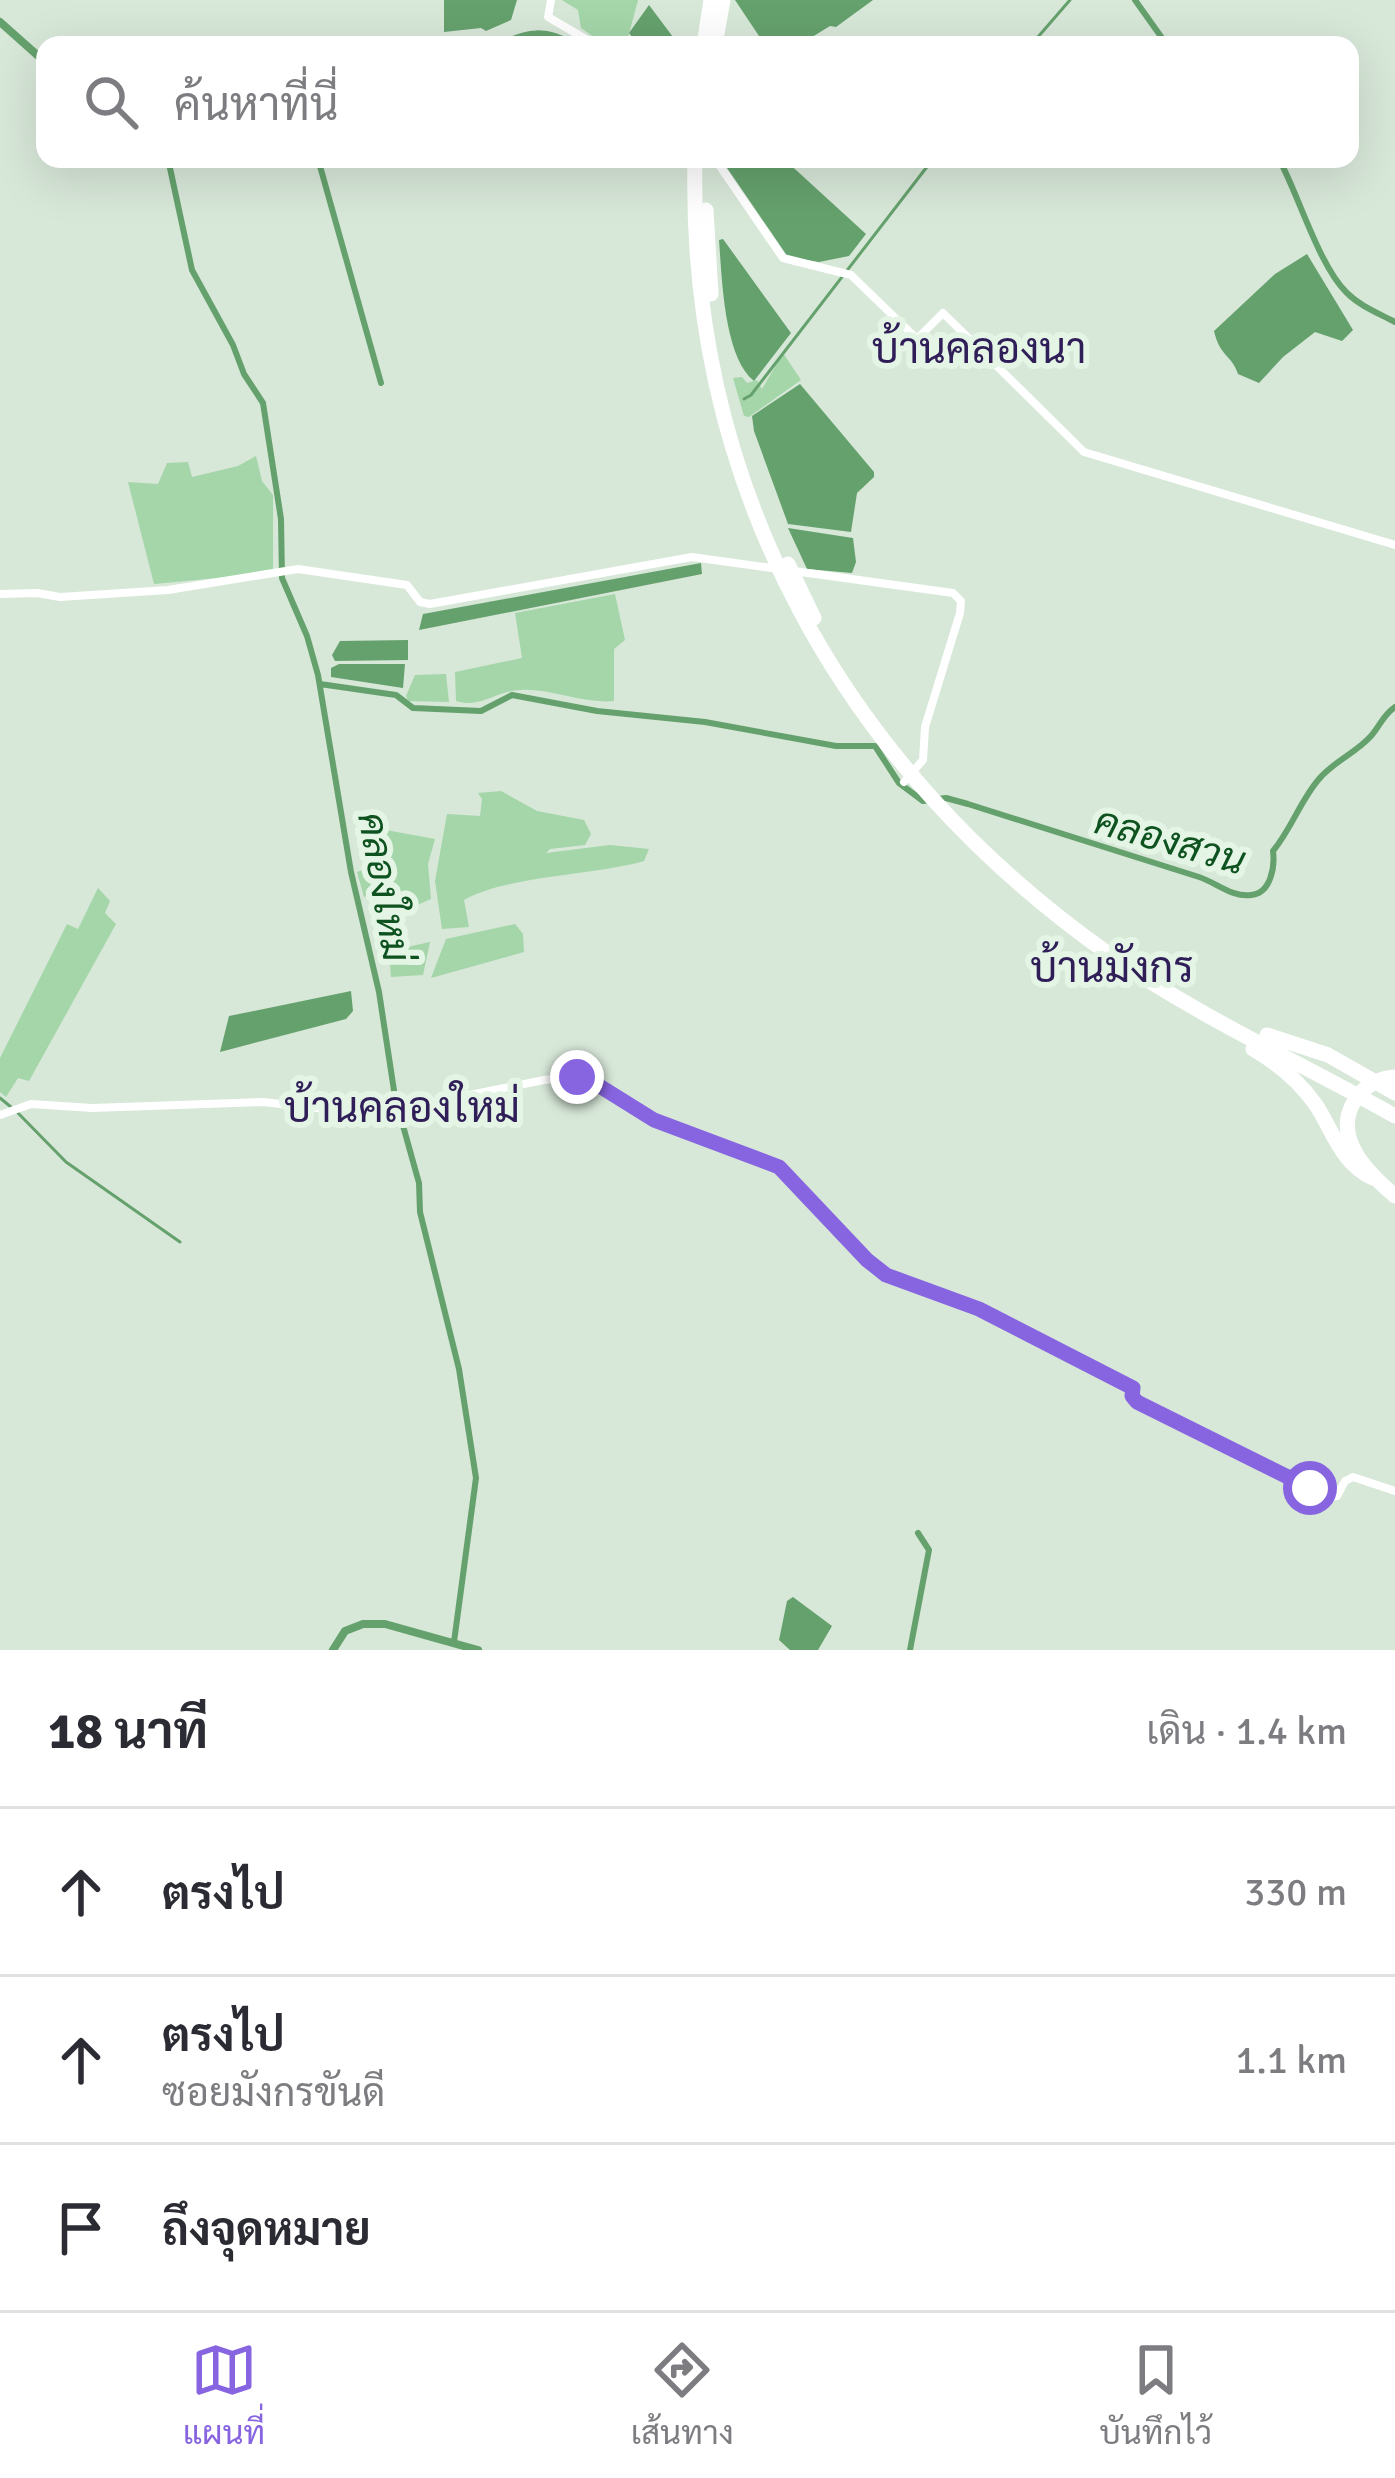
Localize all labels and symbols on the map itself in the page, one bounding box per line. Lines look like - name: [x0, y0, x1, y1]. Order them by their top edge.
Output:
- district label: บ้านคลองนา: [872, 322, 1086, 375]
- water label: คลองสวน: [1089, 797, 1251, 885]
- water label: คลองใหม่: [347, 808, 423, 967]
- district label: บ้านมังกร: [1030, 941, 1194, 994]
- route end: [550, 1050, 604, 1104]
- district label: บ้านคลองใหม่: [284, 1080, 520, 1134]
- route start: [1283, 1461, 1337, 1515]

